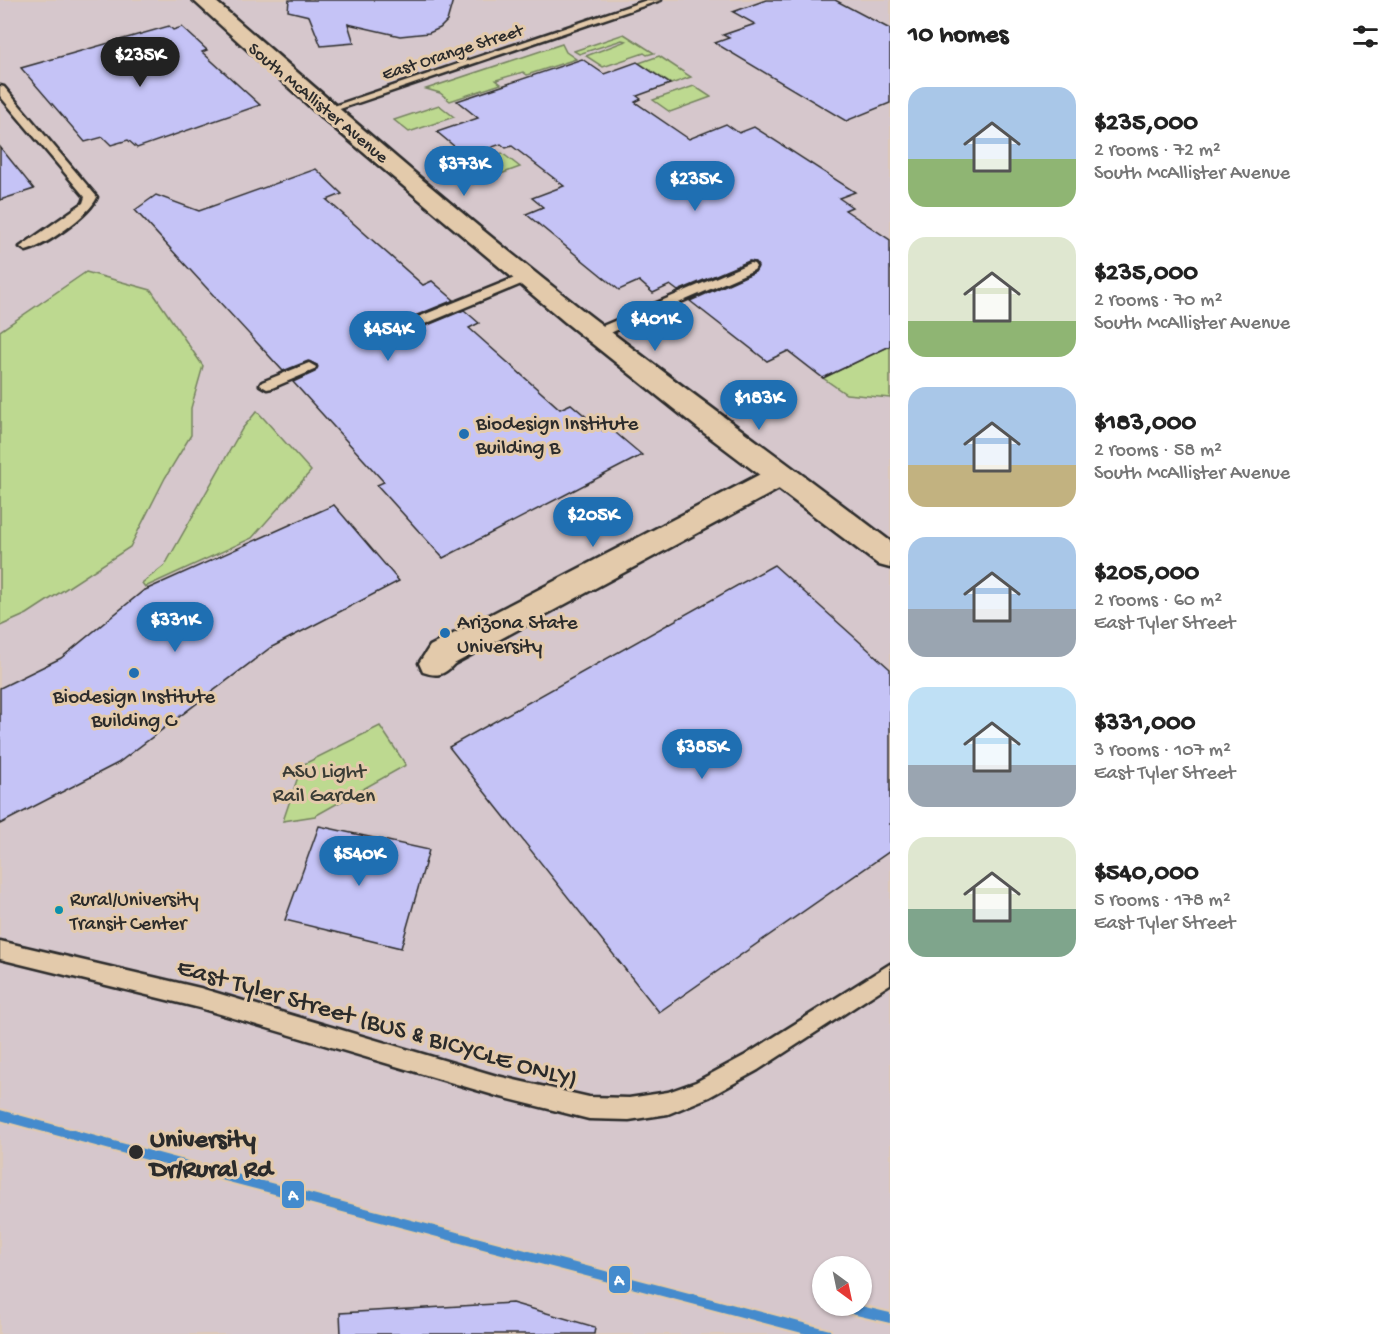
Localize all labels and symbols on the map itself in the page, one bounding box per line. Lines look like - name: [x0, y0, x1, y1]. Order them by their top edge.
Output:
- street label: East Orange Street: [380, 20, 527, 86]
- pin: $235K: [98, 37, 182, 88]
- street label: South McAllister Avenue: [243, 39, 392, 169]
- pin: $373K: [422, 146, 506, 197]
- pin: $235K: [653, 161, 737, 212]
- pin: $401K: [613, 301, 697, 352]
- pin: $454K: [346, 311, 430, 362]
- pin: $183K: [717, 380, 801, 431]
- place label: Biodesign Institute Building B: [475, 413, 639, 462]
- marker: Biodesign Institute Building B: [457, 427, 471, 441]
- pin: $205K: [551, 497, 635, 548]
- pin: $331K: [133, 602, 217, 653]
- place label: Arizona State University: [457, 612, 579, 661]
- marker: Arizona State University: [438, 626, 452, 640]
- marker: Biodesign Institute Building C: [127, 666, 141, 680]
- place label: Biodesign Institute Building C: [52, 686, 216, 735]
- pin: $385K: [660, 729, 744, 780]
- park label: ASU Light Rail Garden: [273, 761, 375, 810]
- pin: $540K: [317, 836, 401, 887]
- place label: Rural/University Transit Center: [69, 890, 199, 937]
- marker: Rural/University Transit Center: [53, 904, 65, 916]
- street label: East Tyler Street (BUS & BICYCLE ONLY): [173, 953, 581, 1097]
- place label: University Dr/Rural Rd: [148, 1126, 275, 1187]
- marker: University Dr/Rural Rd: [127, 1143, 145, 1161]
- line badge: A: [281, 1180, 305, 1209]
- text: A: [287, 1188, 299, 1207]
- north arrow: [812, 1256, 872, 1316]
- line badge: A: [608, 1265, 631, 1294]
- text: A: [613, 1273, 625, 1292]

